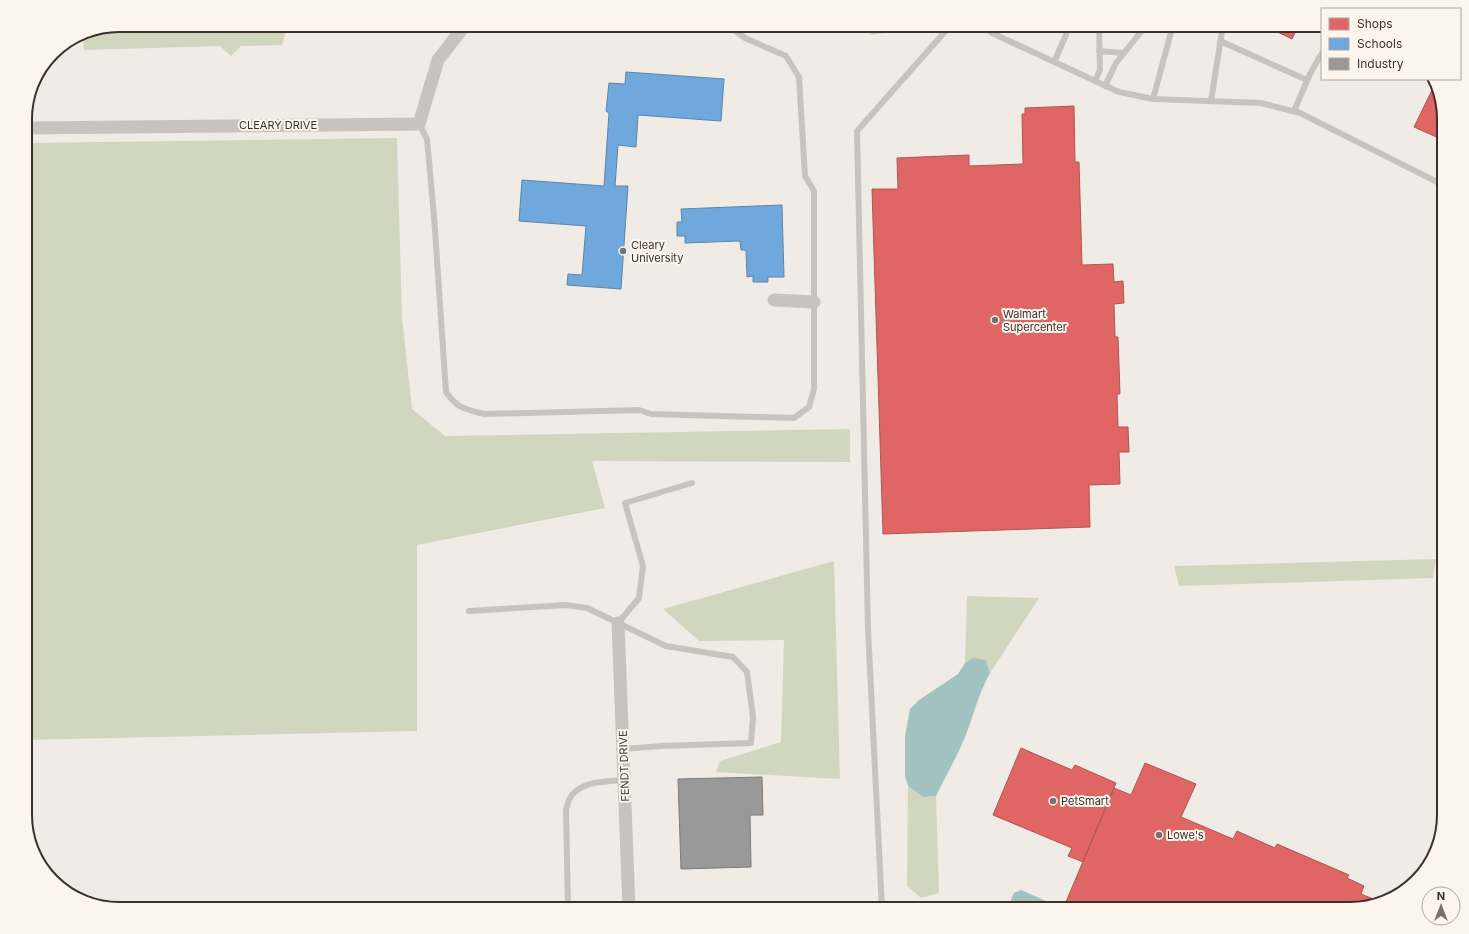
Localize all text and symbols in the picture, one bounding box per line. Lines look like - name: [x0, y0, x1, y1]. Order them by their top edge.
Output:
- legend: [1321, 8, 1461, 80]
- text: Shops: [1357, 16, 1393, 31]
- text: Schools: [1357, 36, 1402, 51]
- text: Industry: [1357, 56, 1404, 71]
- street label: CLEARY DRIVE: [239, 118, 317, 132]
- place label: Cleary University: [631, 238, 683, 265]
- marker: Cleary University: [618, 246, 628, 256]
- place label: Walmart Supercenter: [1003, 307, 1067, 334]
- marker: Walmart Supercenter: [990, 315, 1000, 325]
- street label: FENDT DRIVE: [616, 730, 632, 802]
- place label: PetSmart: [1061, 794, 1109, 808]
- marker: PetSmart: [1048, 796, 1058, 806]
- place label: Lowe's: [1167, 828, 1204, 842]
- marker: Lowe's: [1154, 830, 1164, 840]
- north arrow: [1421, 886, 1461, 926]
- text: N: [1437, 889, 1445, 903]

